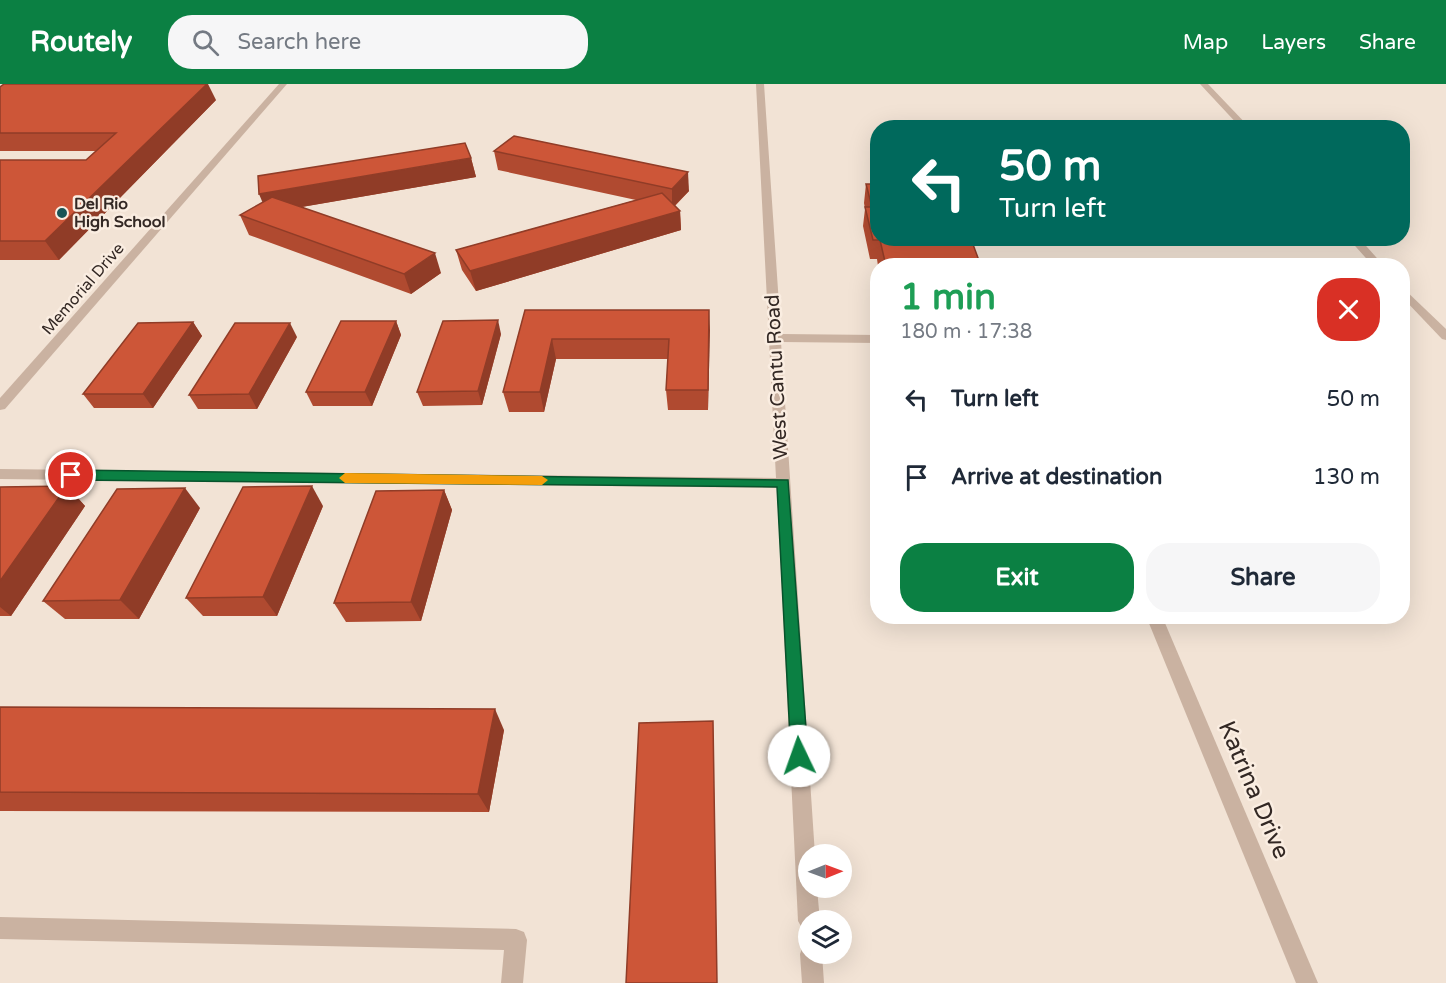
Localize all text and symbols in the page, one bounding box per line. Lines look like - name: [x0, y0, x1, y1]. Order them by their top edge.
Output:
- search box: [168, 15, 588, 69]
- text: Routely: [30, 25, 132, 59]
- icon: search: [189, 26, 222, 59]
- text: Search here: [237, 29, 361, 55]
- text: Map: [1183, 30, 1228, 55]
- text: Layers: [1261, 30, 1326, 55]
- text: Share: [1359, 30, 1416, 55]
- text: 50 m: [999, 141, 1101, 192]
- icon: left: [900, 144, 978, 222]
- text: Turn left: [999, 192, 1106, 225]
- place label: Del Rio High School: [74, 194, 165, 232]
- marker: Del Rio High School: [55, 206, 69, 220]
- street label: Memorial Drive: [38, 239, 128, 339]
- text: 1 min: [900, 276, 996, 319]
- button: close: [1317, 278, 1380, 341]
- street label: West Cantu Road: [761, 294, 793, 460]
- text: 180 m · 17:38: [900, 320, 1032, 344]
- icon: left: [900, 383, 933, 416]
- text: Turn left: [951, 386, 1039, 412]
- text: 50 m: [1326, 386, 1380, 412]
- pin: [45, 449, 96, 500]
- icon: arrive: [54, 458, 87, 491]
- icon: arrive: [900, 461, 933, 494]
- text: Arrive at destination: [951, 464, 1162, 490]
- text: 130 m: [1313, 464, 1380, 490]
- button: Exit: [900, 543, 1134, 612]
- button: Share: [1146, 543, 1380, 612]
- street label: Katrina Drive: [1212, 717, 1296, 863]
- position arrow: [767, 724, 831, 788]
- north arrow: [798, 844, 852, 898]
- map controls: [798, 844, 852, 964]
- button: layers: [798, 910, 852, 964]

